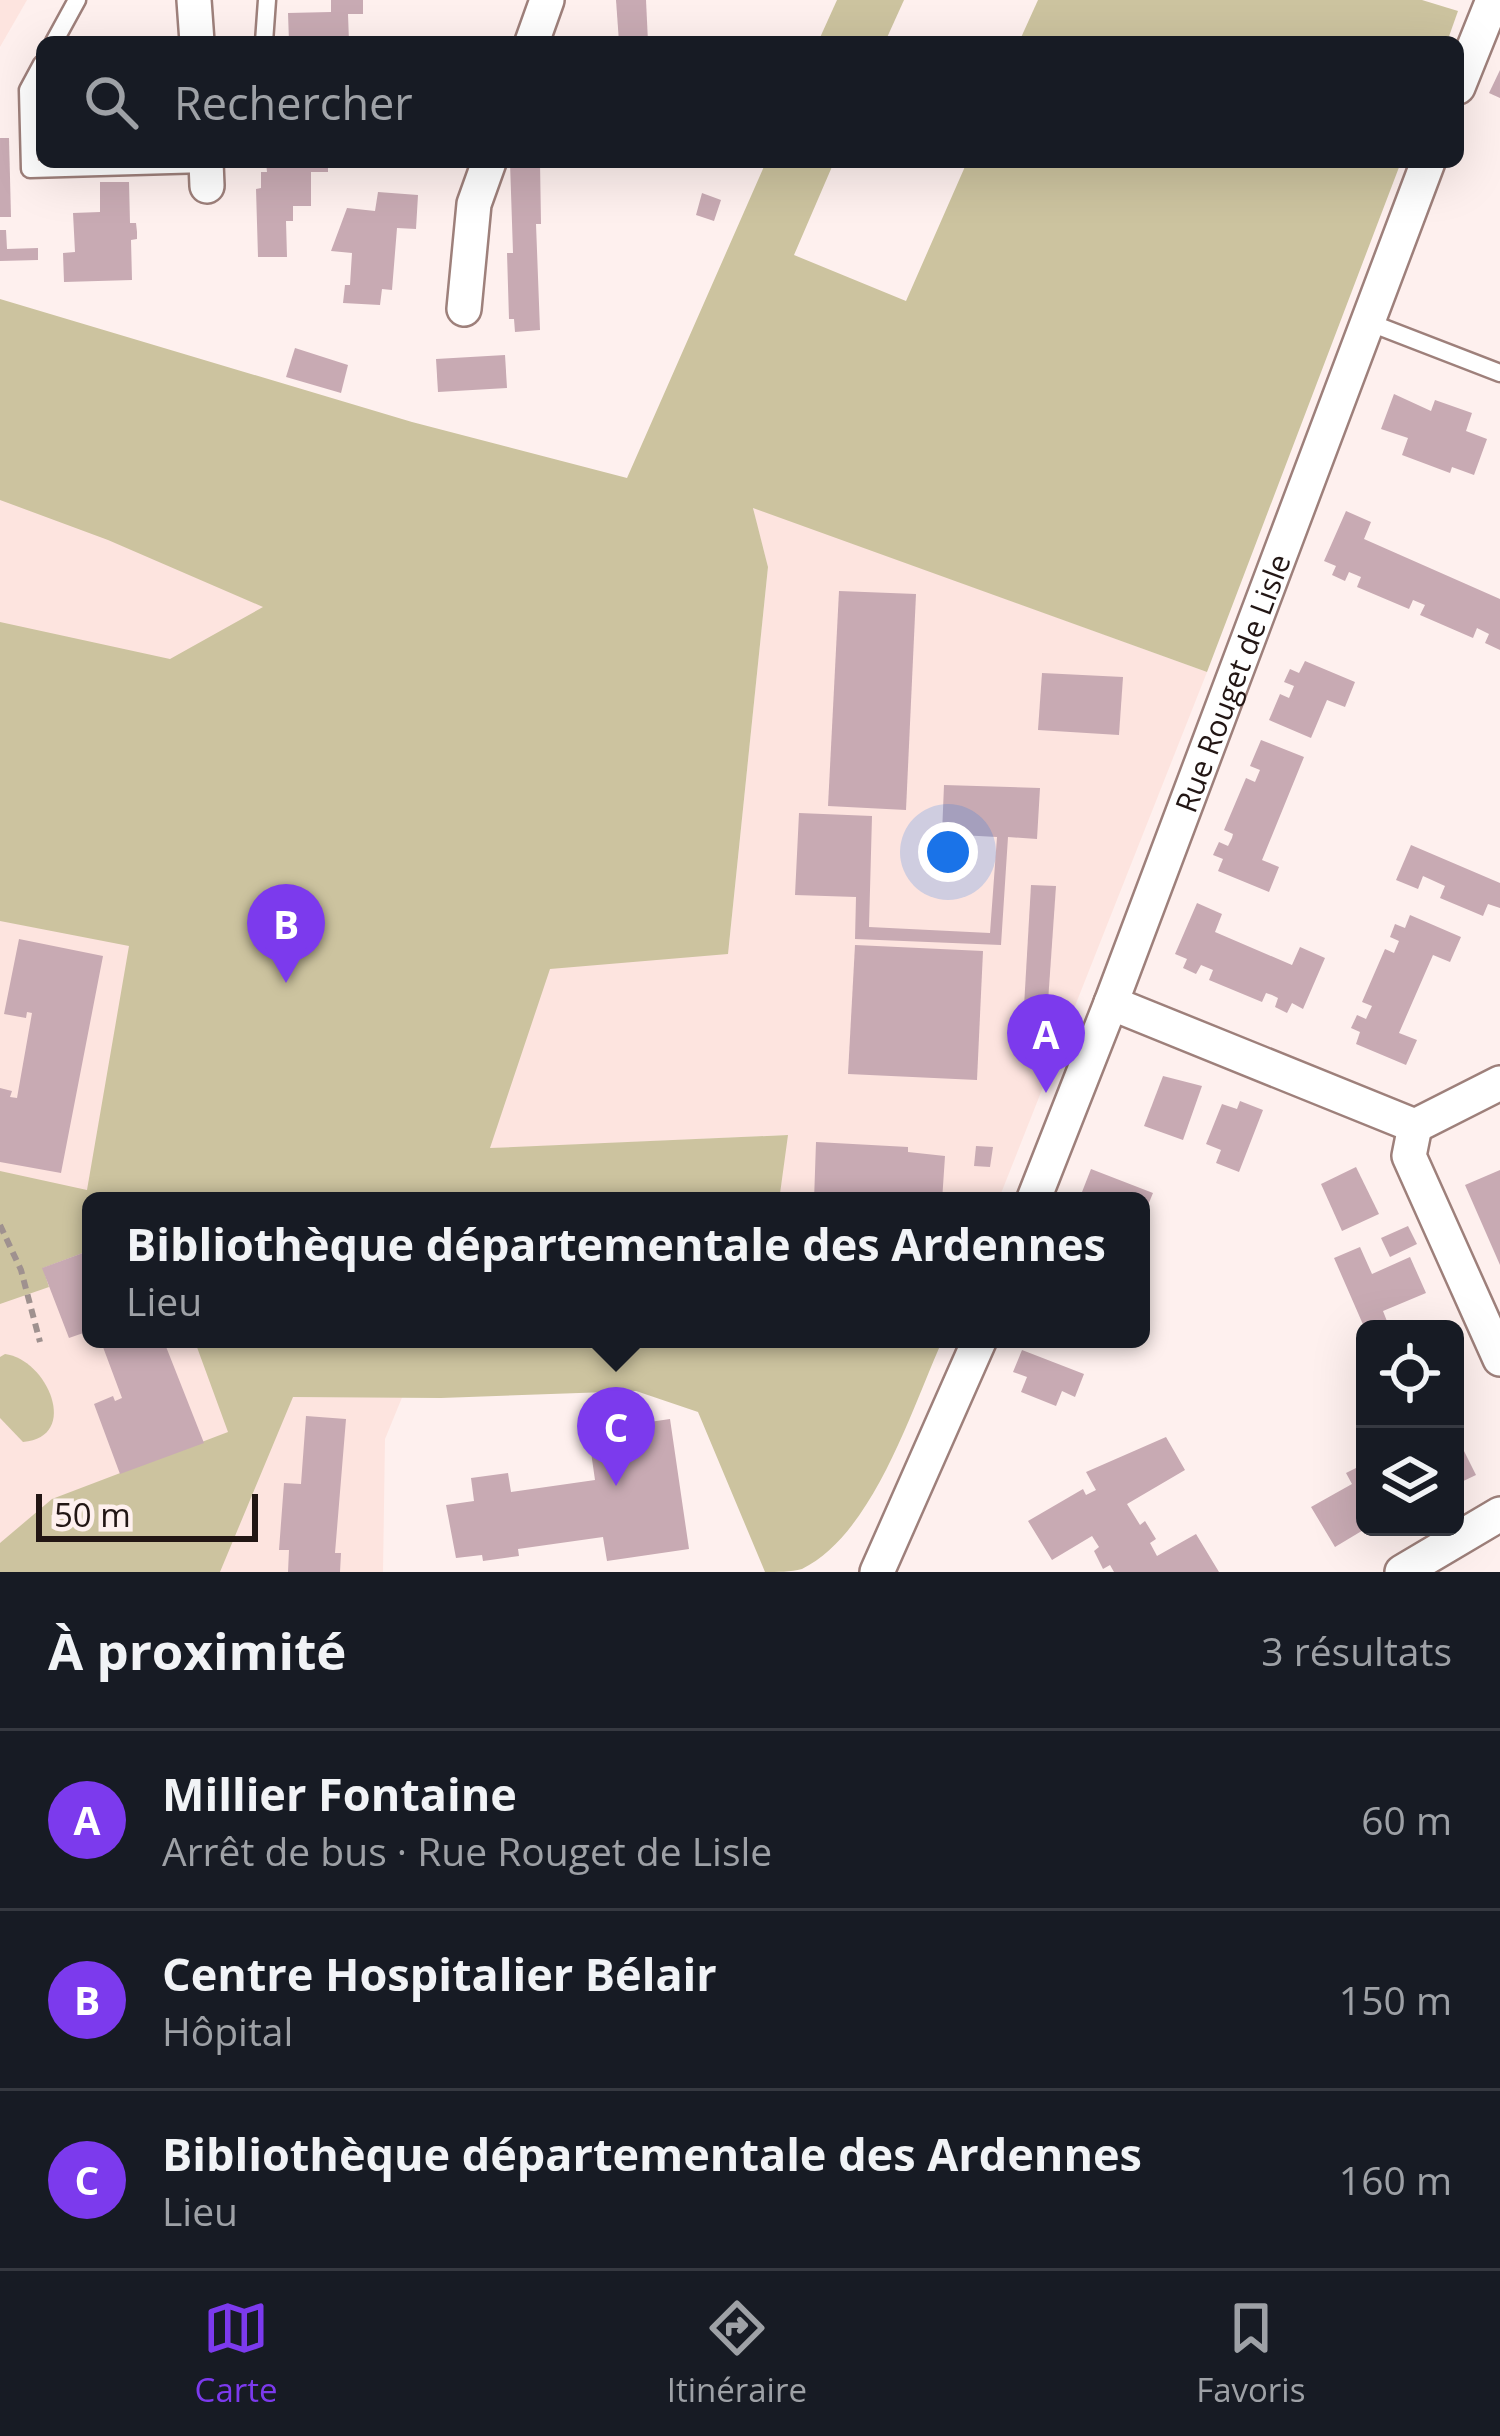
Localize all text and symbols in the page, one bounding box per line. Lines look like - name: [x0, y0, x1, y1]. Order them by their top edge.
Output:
- search box: [36, 36, 1464, 168]
- icon: search: [78, 69, 144, 135]
- text: Rechercher: [174, 72, 413, 133]
- street label: Rue Rouget de Lisle: [1164, 548, 1299, 818]
- your location: [918, 822, 978, 882]
- pin: B: [247, 884, 325, 983]
- pin: A: [1007, 994, 1085, 1093]
- popup: [82, 1192, 1150, 1348]
- text: Bibliothèque départementale des Ardennes: [126, 1213, 1106, 1274]
- text: Lieu: [126, 1274, 202, 1327]
- map controls: [1356, 1320, 1464, 1536]
- button: locate: [1356, 1320, 1464, 1428]
- pin: C: [577, 1387, 655, 1486]
- button: layers: [1356, 1428, 1464, 1536]
- scale bar: [36, 1488, 258, 1541]
- text: 50 m: [54, 1492, 131, 1537]
- text: À proximité: [48, 1615, 346, 1685]
- text: 3 résultats: [1261, 1624, 1452, 1677]
- text: Millier Fontaine: [162, 1763, 517, 1824]
- text: A: [74, 1793, 100, 1846]
- text: 60 m: [1361, 1793, 1452, 1846]
- text: Arrêt de bus · Rue Rouget de Lisle: [162, 1824, 772, 1877]
- text: Centre Hospitalier Bélair: [162, 1943, 717, 2004]
- text: B: [74, 1973, 100, 2026]
- text: 150 m: [1339, 1973, 1452, 2026]
- text: Hôpital: [162, 2004, 293, 2057]
- text: Bibliothèque départementale des Ardennes: [162, 2123, 1142, 2184]
- text: C: [75, 2153, 99, 2206]
- text: 160 m: [1339, 2153, 1452, 2206]
- text: Lieu: [162, 2184, 238, 2237]
- tab: Carte: [195, 2295, 278, 2412]
- tab: Itinéraire: [667, 2295, 807, 2412]
- tab: Favoris: [1196, 2295, 1305, 2412]

